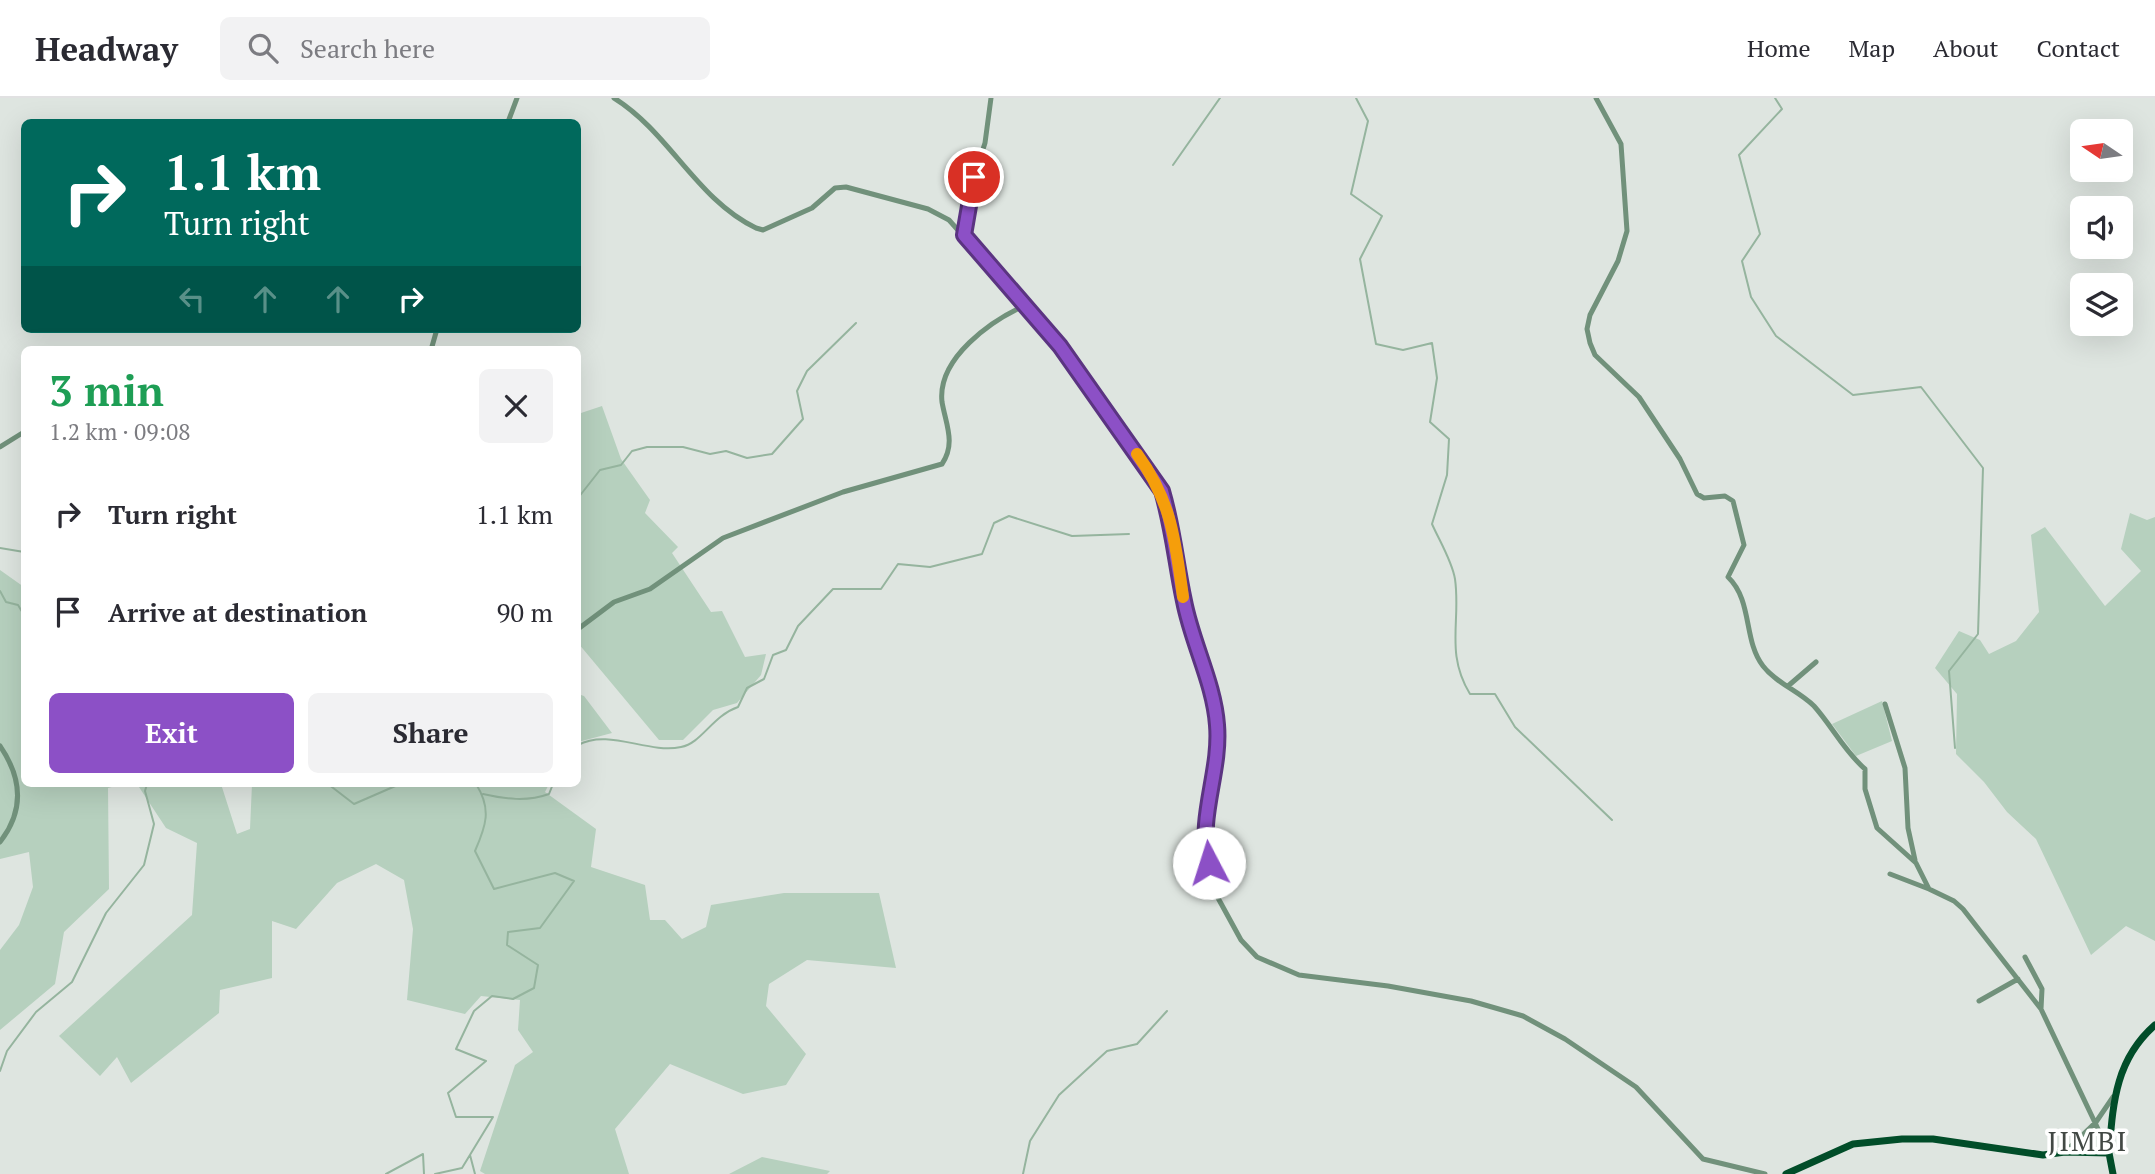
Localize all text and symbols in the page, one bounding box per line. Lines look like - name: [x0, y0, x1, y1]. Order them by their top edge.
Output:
- search box: [220, 17, 710, 80]
- text: Headway: [35, 27, 178, 70]
- icon: search: [244, 29, 282, 67]
- text: Search here: [300, 31, 435, 65]
- text: Home: [1747, 32, 1811, 64]
- text: Map: [1849, 32, 1895, 64]
- text: About: [1933, 32, 1999, 64]
- text: Contact: [2037, 32, 2120, 64]
- north arrow: [2070, 119, 2133, 182]
- map controls: [2070, 119, 2133, 336]
- text: 1.1 km: [164, 139, 321, 204]
- icon: right: [49, 147, 140, 238]
- pin: [944, 147, 1004, 207]
- icon: arrive: [955, 158, 993, 196]
- button: sound: [2070, 196, 2133, 259]
- text: Turn right: [164, 202, 310, 244]
- button: layers: [2070, 273, 2133, 336]
- icon: left: [173, 280, 211, 318]
- icon: ahead: [246, 280, 284, 318]
- icon: ahead: [319, 280, 357, 318]
- icon: right: [392, 280, 430, 318]
- text: 3 min: [49, 362, 164, 418]
- button: close: [479, 369, 553, 443]
- text: 1.2 km · 09:08: [49, 416, 191, 447]
- icon: right: [49, 495, 87, 533]
- text: Turn right: [108, 497, 237, 531]
- text: 1.1 km: [476, 497, 553, 531]
- icon: arrive: [49, 593, 87, 631]
- text: Arrive at destination: [108, 595, 367, 629]
- text: 90 m: [497, 595, 553, 629]
- button: Exit: [49, 693, 294, 773]
- button: Share: [308, 693, 553, 773]
- position arrow: [1172, 826, 1246, 900]
- district label: JIMBI: [2048, 1122, 2128, 1159]

